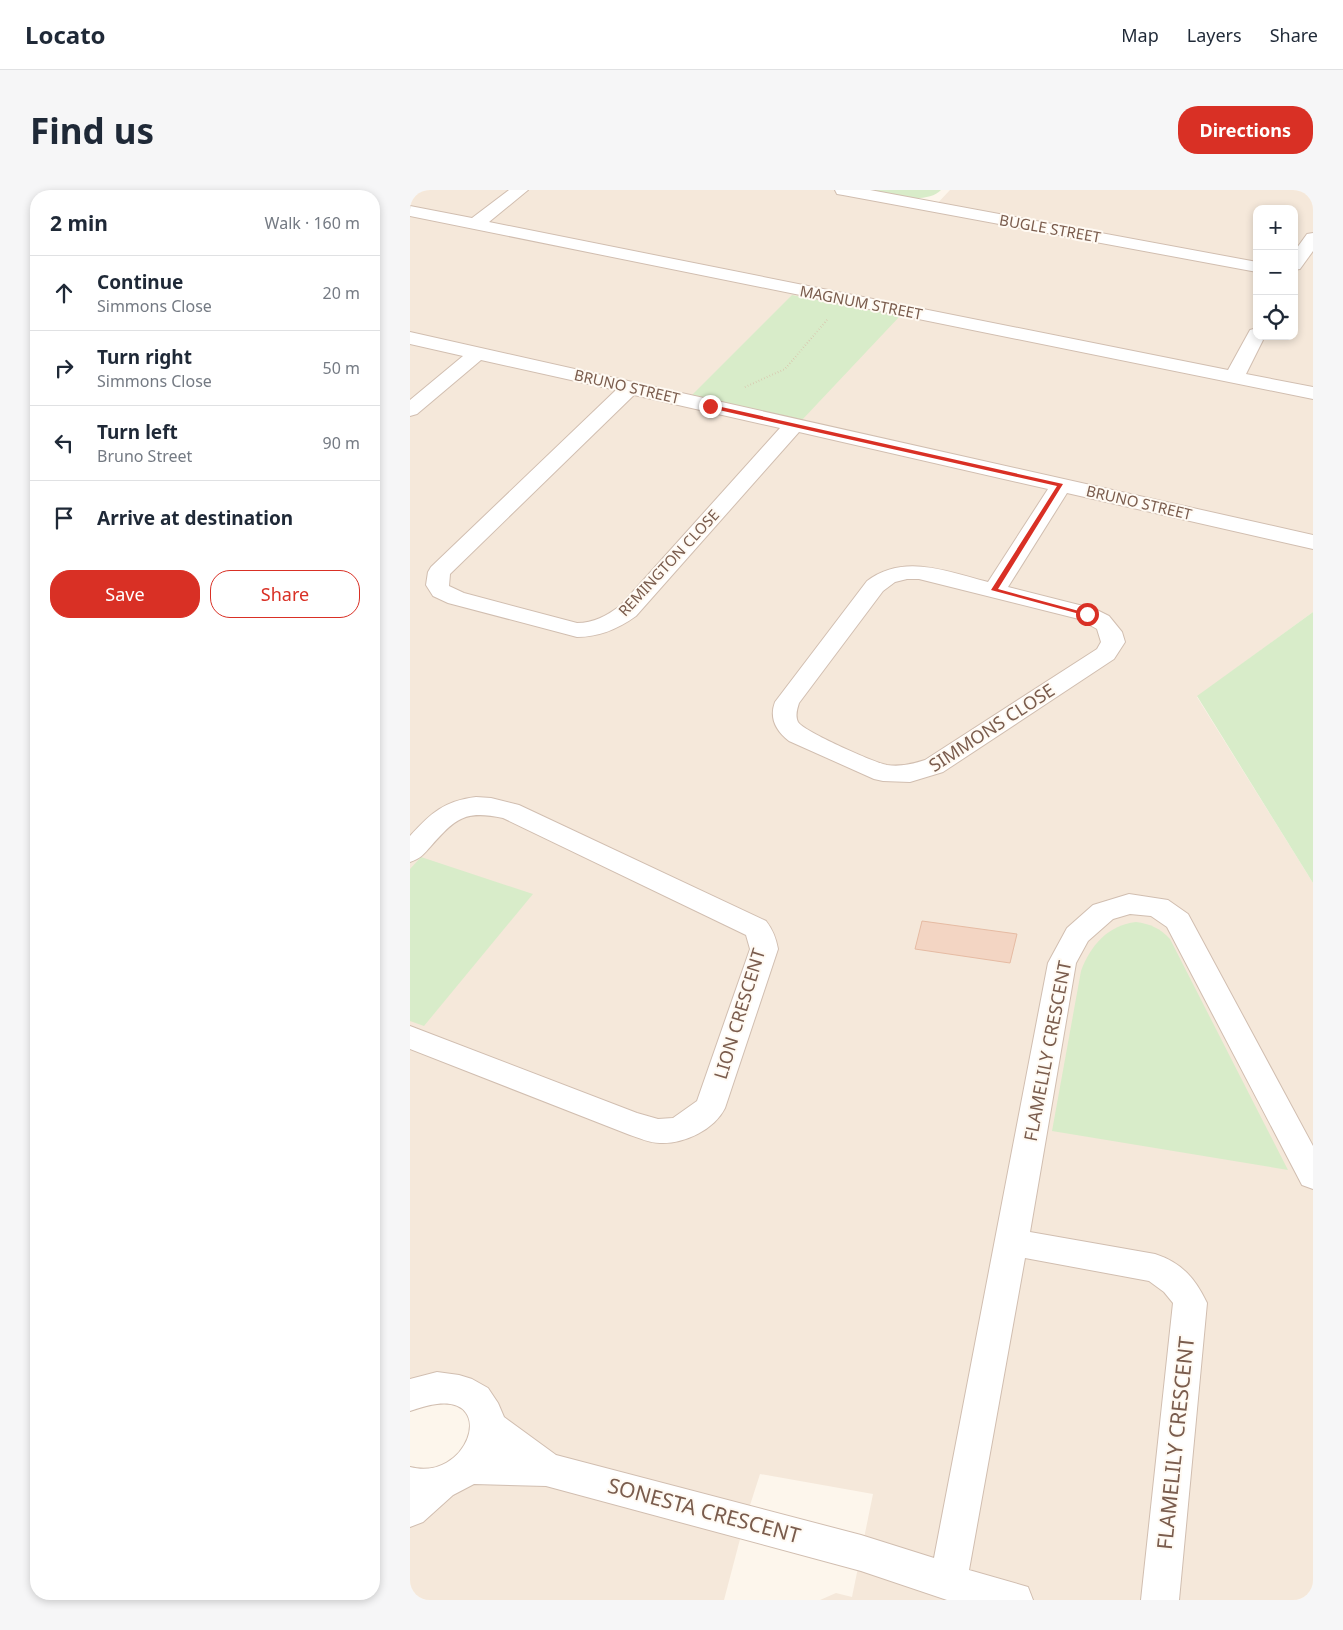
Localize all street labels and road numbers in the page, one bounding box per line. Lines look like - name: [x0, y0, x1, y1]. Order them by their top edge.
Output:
- street label: BUGLE STREET: [998, 209, 1103, 247]
- street label: MAGNUM STREET: [798, 280, 925, 324]
- street label: BRUNO STREET: [572, 364, 683, 408]
- street label: BRUNO STREET: [1084, 480, 1195, 524]
- street label: REMINGTON CLOSE: [614, 505, 723, 620]
- street label: SIMMONS CLOSE: [924, 678, 1059, 777]
- street label: LION CRESCENT: [708, 945, 770, 1082]
- street label: FLAMELILY CRESCENT: [1018, 958, 1076, 1143]
- street label: FLAMELILY CRESCENT: [1150, 1335, 1200, 1551]
- street label: SONESTA CRESCENT: [605, 1471, 804, 1549]

